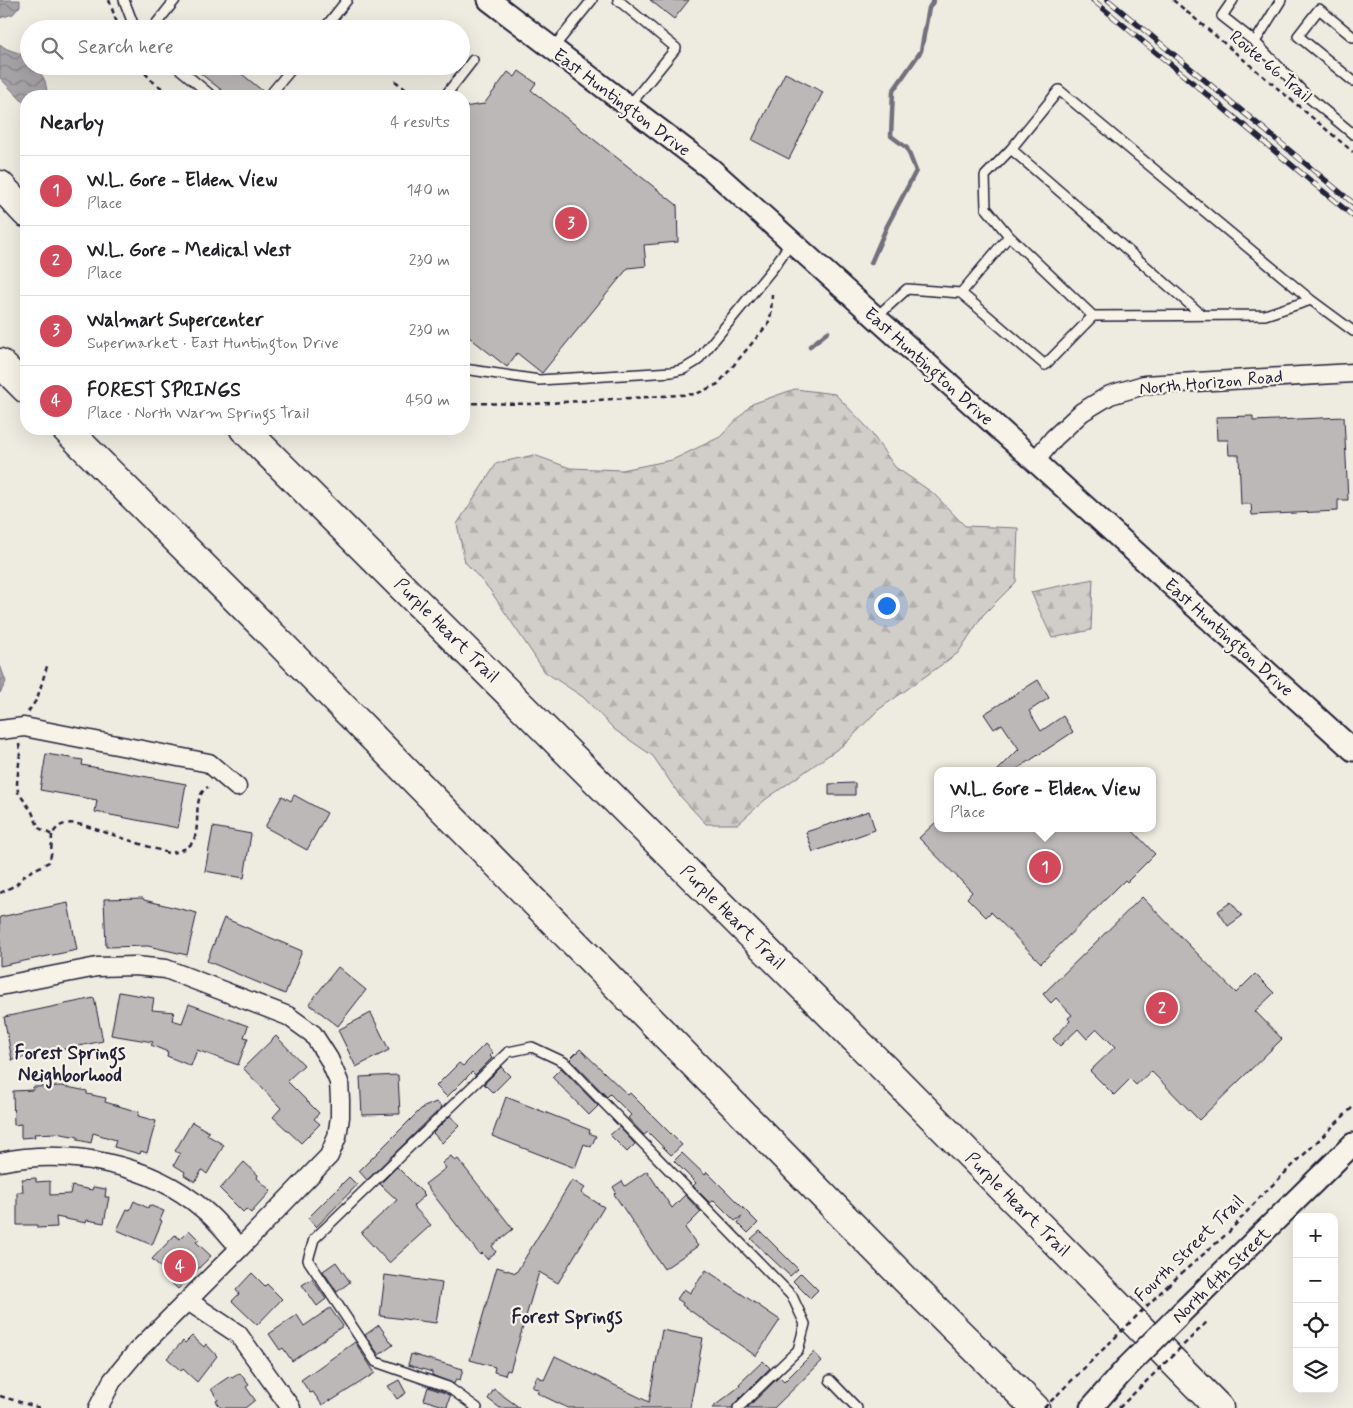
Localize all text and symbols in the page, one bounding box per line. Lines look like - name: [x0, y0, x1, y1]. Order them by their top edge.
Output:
- search box: [20, 20, 470, 75]
- street label: Route 66 Trail: [1224, 25, 1317, 108]
- icon: search: [38, 34, 66, 62]
- text: Search here: [78, 35, 174, 60]
- street label: East Huntington Drive: [546, 43, 695, 164]
- text: Nearby: [40, 109, 104, 137]
- text: 4 results: [390, 112, 450, 133]
- text: W.L. Gore - Elden View: [87, 168, 277, 193]
- text: 1: [52, 180, 60, 201]
- text: 140 m: [406, 180, 450, 201]
- text: Place: [87, 193, 122, 214]
- pin: 3: [555, 204, 587, 242]
- text: W.L. Gore - Medical West: [87, 238, 291, 263]
- text: 2: [52, 250, 60, 271]
- text: 230 m: [409, 250, 450, 271]
- text: Place: [87, 263, 122, 284]
- street label: East Huntington Drive: [857, 302, 998, 433]
- text: Walmart Supercenter: [87, 308, 263, 333]
- text: 3: [52, 320, 60, 341]
- text: 230 m: [409, 320, 450, 341]
- text: Supermarket · East Huntington Drive: [87, 333, 339, 354]
- street label: North Horizon Road: [1138, 365, 1284, 401]
- text: FOREST SPRINGS: [87, 378, 241, 403]
- text: 4: [51, 390, 61, 411]
- text: 450 m: [405, 390, 450, 411]
- text: Place · North Warm Springs Trail: [87, 403, 309, 424]
- street label: Purple Heart Trail: [389, 573, 504, 688]
- street label: East Huntington Drive: [1157, 573, 1298, 704]
- your location: [874, 593, 900, 619]
- popup: [934, 767, 1156, 832]
- text: W.L. Gore - Elden View: [950, 777, 1140, 802]
- text: Place: [950, 802, 985, 823]
- pin: 1: [1029, 848, 1061, 886]
- street label: Purple Heart Trail: [675, 860, 790, 975]
- pin: 2: [1146, 989, 1178, 1027]
- district label: Forest Springs Neighborhood: [15, 1041, 126, 1089]
- street label: Purple Heart Trail: [960, 1147, 1075, 1262]
- street label: Fourth Street Trail: [1130, 1190, 1250, 1307]
- map controls: [1293, 1213, 1338, 1393]
- button: +: [1293, 1213, 1338, 1258]
- street label: North 4th Street: [1167, 1222, 1277, 1329]
- pin: 4: [164, 1247, 196, 1285]
- button: −: [1293, 1258, 1338, 1303]
- button: locate: [1293, 1303, 1338, 1348]
- district label: Forest Springs: [512, 1305, 623, 1333]
- button: layers: [1293, 1348, 1338, 1393]

